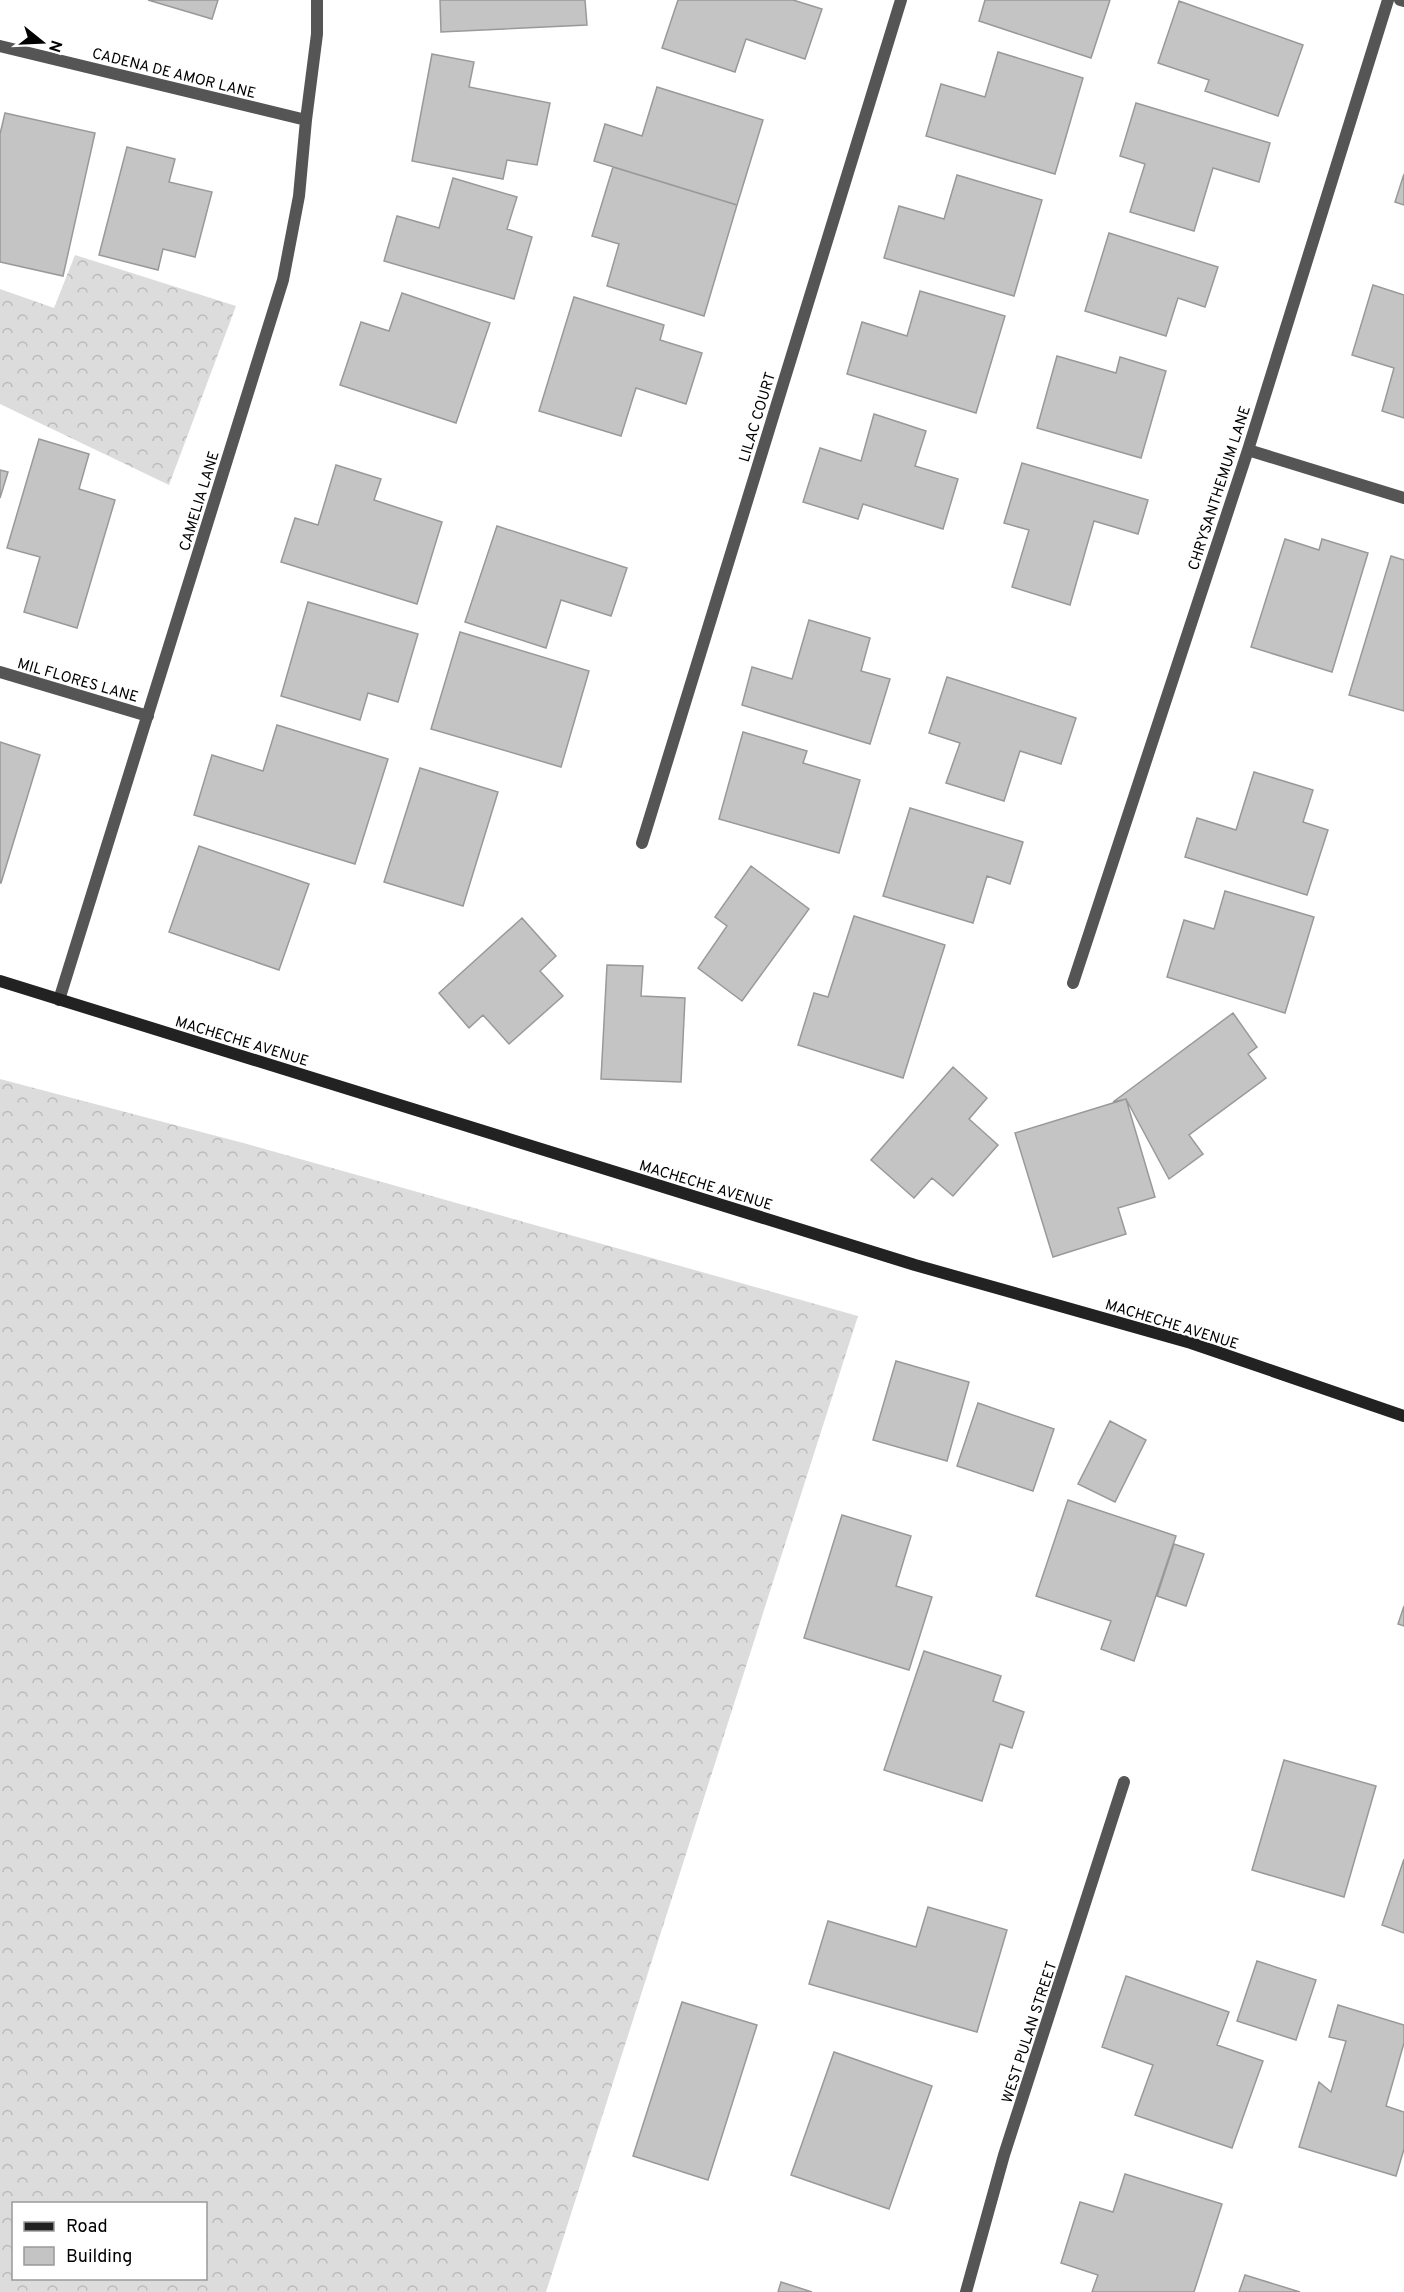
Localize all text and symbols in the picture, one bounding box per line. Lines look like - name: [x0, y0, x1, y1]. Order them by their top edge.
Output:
- north arrow: [12, 12, 72, 72]
- text: N: [43, 37, 66, 55]
- street label: CADENA DE AMOR LANE: [90, 45, 258, 104]
- street label: LILAC COURT: [736, 370, 781, 465]
- street label: CHRYSANTHEMUM LANE: [1185, 404, 1256, 573]
- street label: CAMELIA LANE: [176, 449, 225, 554]
- street label: MIL FLORES LANE: [15, 655, 140, 708]
- street label: MACHECHE AVENUE: [172, 1013, 311, 1072]
- street label: MACHECHE AVENUE: [636, 1157, 775, 1216]
- street label: MACHECHE AVENUE: [1102, 1296, 1241, 1355]
- street label: WEST PULAN STREET: [999, 1959, 1062, 2106]
- legend: [12, 2202, 207, 2280]
- text: Road: [66, 2216, 108, 2239]
- text: Building: [66, 2246, 132, 2269]

